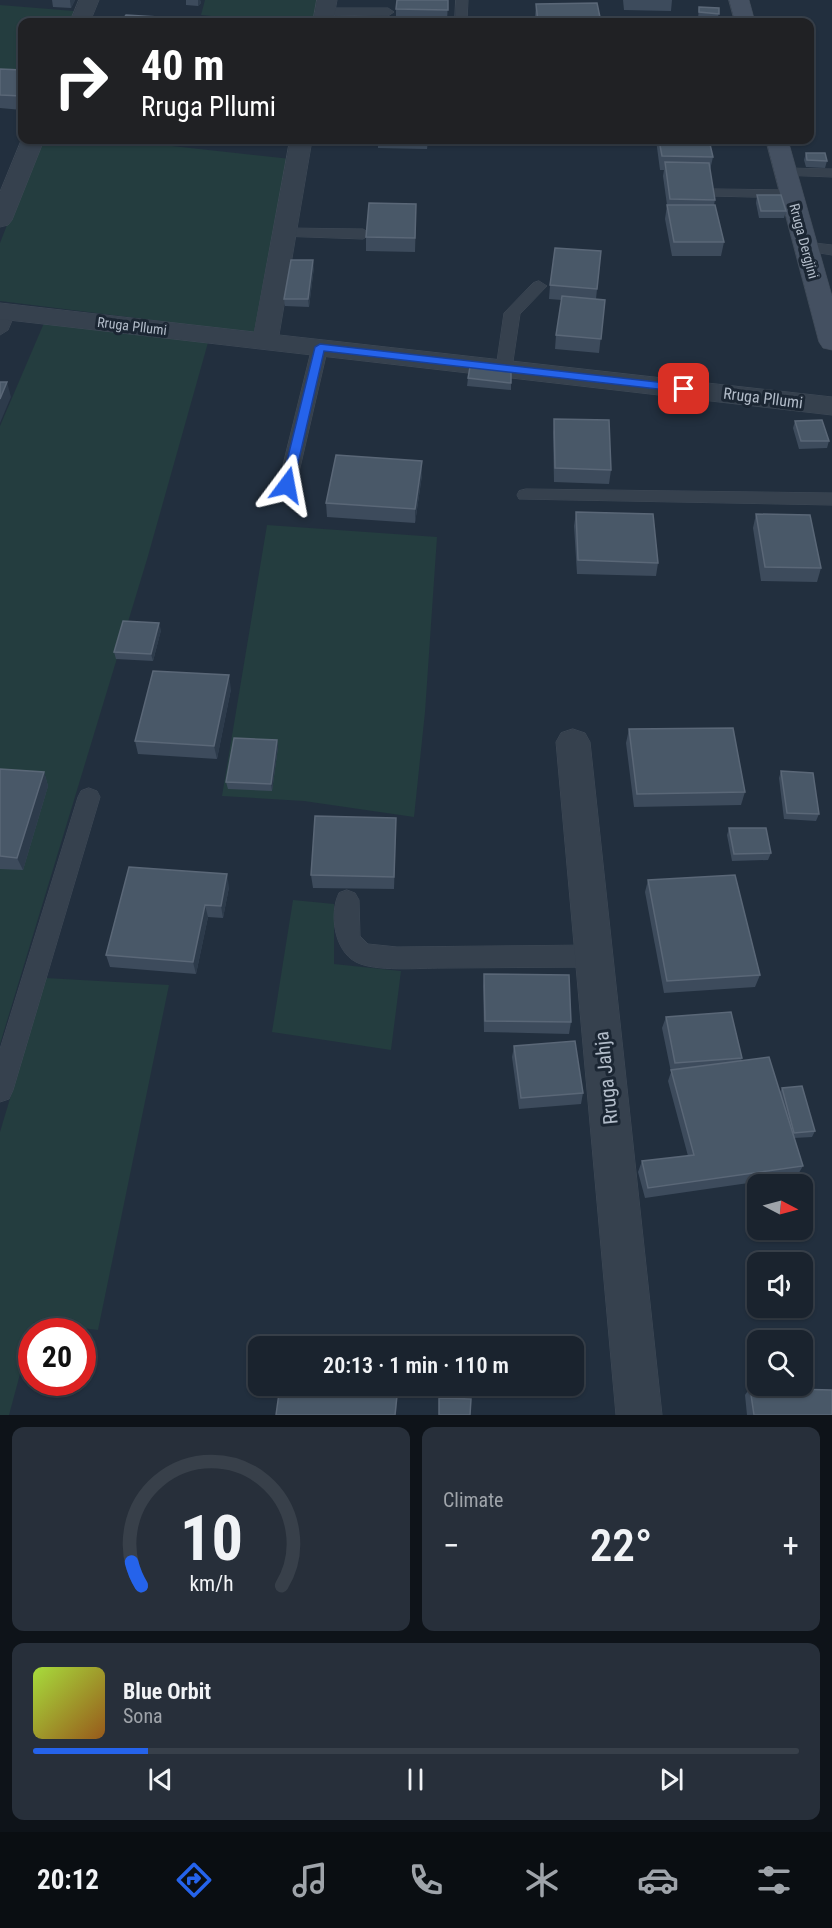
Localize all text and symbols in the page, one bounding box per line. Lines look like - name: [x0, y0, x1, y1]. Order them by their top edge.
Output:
- text: 40 m: [141, 41, 224, 90]
- icon: right: [42, 42, 120, 120]
- text: Rruga Pllumi: [141, 91, 276, 123]
- street label: Rruga Dergjini: [786, 202, 822, 280]
- street label: Rruga Pllumi: [96, 314, 168, 338]
- pin: [658, 363, 709, 414]
- icon: arrive: [667, 372, 700, 405]
- street label: Rruga Pllumi: [722, 384, 804, 412]
- position arrow: [255, 453, 319, 517]
- street label: Rruga Jahja: [589, 1030, 623, 1126]
- north arrow: [747, 1174, 813, 1240]
- map controls: [747, 1174, 813, 1396]
- button: sound: [747, 1252, 813, 1318]
- speed limit sign: 20: [18, 1318, 96, 1396]
- button: search: [747, 1330, 813, 1396]
- text: 20:13 · 1 min · 110 m: [323, 1353, 509, 1378]
- text: Climate: [443, 1488, 503, 1512]
- text: 10: [179, 1502, 243, 1575]
- text: 22°: [590, 1519, 652, 1572]
- text: −: [443, 1526, 460, 1565]
- text: +: [783, 1526, 799, 1565]
- text: km/h: [189, 1571, 233, 1596]
- text: Blue Orbit: [123, 1679, 211, 1704]
- text: Sona: [123, 1704, 163, 1728]
- icon: previous: [144, 1763, 177, 1796]
- icon: pause: [399, 1763, 432, 1796]
- icon: next: [655, 1763, 688, 1796]
- icon: directions: [173, 1859, 215, 1901]
- icon: music: [289, 1859, 331, 1901]
- icon: phone: [405, 1859, 447, 1901]
- icon: climate: [521, 1859, 563, 1901]
- icon: car: [637, 1859, 679, 1901]
- icon: filters: [753, 1859, 795, 1901]
- text: 20:12: [37, 1864, 99, 1896]

